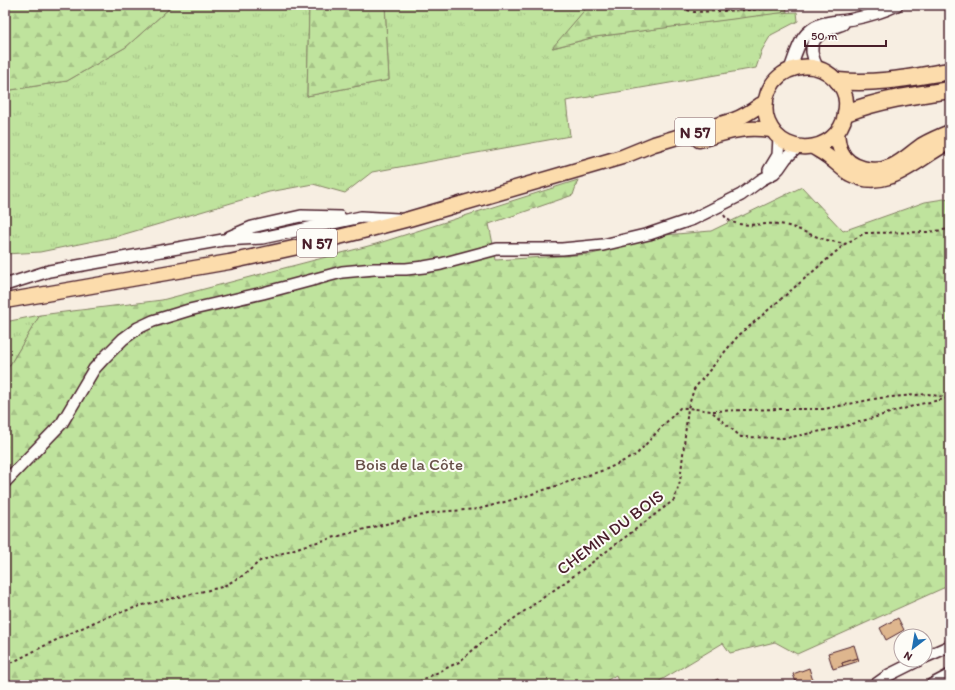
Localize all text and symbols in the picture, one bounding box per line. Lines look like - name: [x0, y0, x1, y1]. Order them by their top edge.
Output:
- scale bar: [805, 22, 886, 48]
- text: 50 m: [811, 29, 837, 43]
- road number: N 57: [675, 118, 715, 146]
- road number: N 57: [297, 229, 337, 257]
- park label: Bois de la Côte: [355, 454, 463, 474]
- street label: CHEMIN DU BOIS: [553, 485, 667, 579]
- north arrow: [893, 628, 933, 668]
- text: N: [902, 649, 915, 664]

